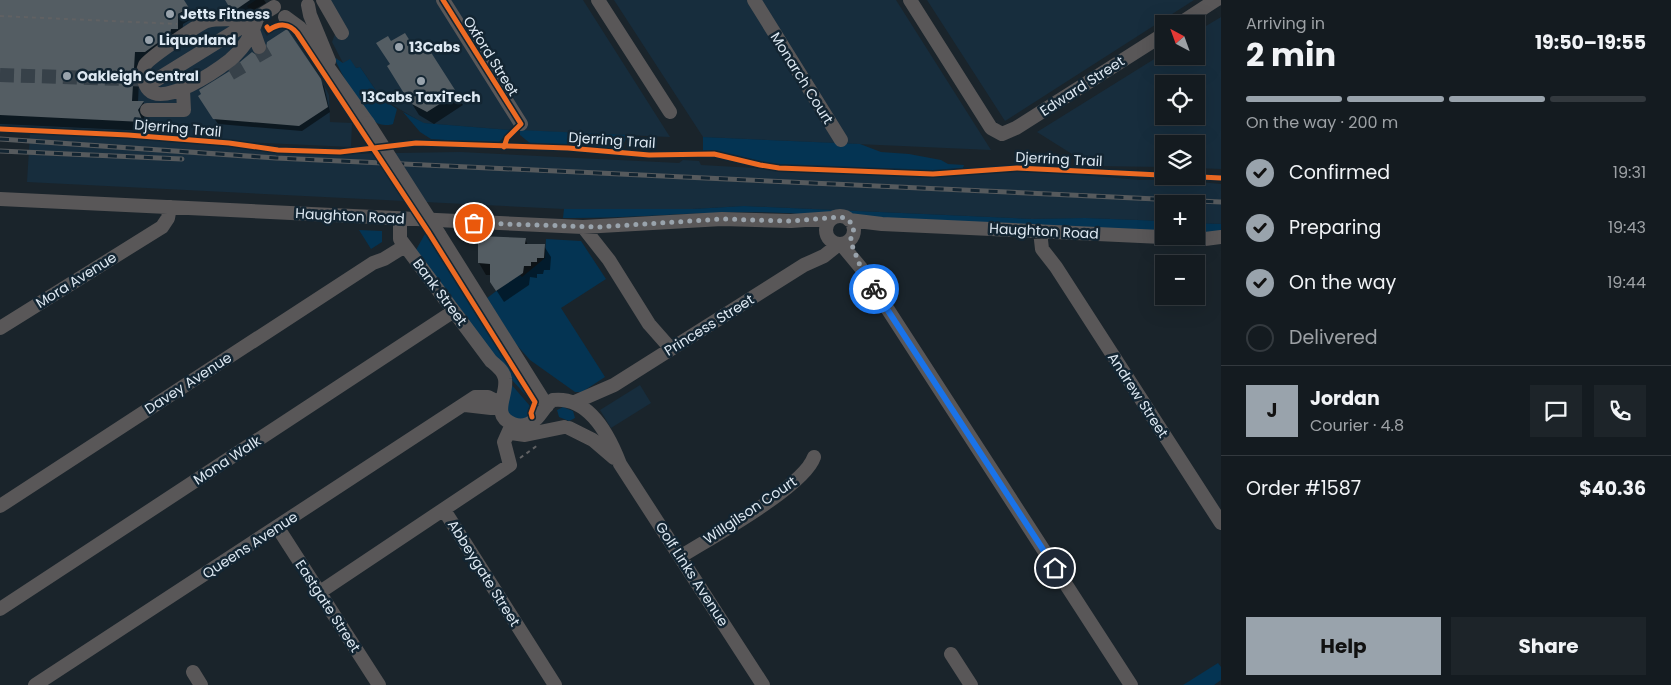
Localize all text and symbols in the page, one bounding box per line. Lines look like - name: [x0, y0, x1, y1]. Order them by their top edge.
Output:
- place label: Jetts Fitness: [180, 4, 270, 24]
- marker: Jetts Fitness: [164, 8, 176, 20]
- street label: Oxford Street: [458, 12, 524, 100]
- text: Arriving in: [1246, 12, 1325, 35]
- north arrow: [1155, 15, 1205, 65]
- map controls: [1155, 15, 1205, 305]
- street label: Monarch Court: [766, 28, 838, 128]
- text: 19:50–19:55: [1535, 29, 1646, 56]
- place label: Liquorland: [159, 30, 236, 50]
- text: 2 min: [1246, 32, 1336, 77]
- marker: Liquorland: [143, 34, 155, 46]
- place label: 13Cabs: [409, 37, 460, 57]
- marker: 13Cabs: [393, 41, 405, 53]
- street label: Edward Street: [1036, 51, 1128, 121]
- place label: Oakleigh Central: [77, 66, 199, 86]
- marker: Oakleigh Central: [61, 70, 73, 82]
- marker: 13Cabs TaxiTech: [415, 75, 427, 87]
- button: locate: [1155, 75, 1205, 125]
- place label: 13Cabs TaxiTech: [361, 87, 481, 107]
- text: On the way · 200 m: [1246, 111, 1398, 134]
- street label: Djerring Trail: [134, 114, 222, 142]
- street label: Djerring Trail: [568, 127, 656, 153]
- button: layers: [1155, 135, 1205, 185]
- street label: Djerring Trail: [1015, 147, 1103, 171]
- icon: check: [1246, 159, 1274, 187]
- text: Confirmed: [1289, 159, 1390, 186]
- text: 19:31: [1613, 161, 1646, 184]
- button: +: [1155, 195, 1205, 245]
- pin: [453, 202, 495, 244]
- street label: Haughton Road: [295, 203, 405, 229]
- icon: bag: [460, 209, 488, 237]
- icon: check: [1246, 214, 1274, 242]
- text: Preparing: [1289, 214, 1381, 241]
- text: 19:43: [1608, 216, 1646, 239]
- street label: Haughton Road: [989, 218, 1099, 244]
- street label: Mora Avenue: [32, 247, 121, 313]
- street label: Bank Street: [408, 254, 472, 330]
- button: −: [1155, 255, 1205, 305]
- courier: [849, 264, 899, 314]
- icon: check: [1246, 269, 1274, 297]
- text: On the way: [1289, 269, 1396, 296]
- text: 19:44: [1607, 271, 1646, 294]
- icon: bike: [860, 275, 888, 303]
- street label: Princess Street: [660, 289, 758, 361]
- text: Delivered: [1289, 324, 1378, 351]
- street label: Davey Avenue: [141, 347, 236, 419]
- street label: Andrew Street: [1103, 348, 1173, 442]
- text: Jordan: [1310, 385, 1380, 412]
- button: chat: [1530, 385, 1582, 437]
- button: phone: [1594, 385, 1646, 437]
- text: J: [1267, 397, 1277, 424]
- text: Courier · 4.8: [1310, 414, 1404, 437]
- street label: Mona Walk: [189, 430, 265, 489]
- street label: Willgilson Court: [699, 471, 801, 549]
- text: Order #1587: [1246, 475, 1361, 502]
- text: $40.36: [1579, 475, 1646, 502]
- street label: Queens Avenue: [198, 507, 302, 583]
- street label: Abbeygate Street: [443, 516, 525, 630]
- street label: Golf Links Avenue: [651, 518, 733, 630]
- pin: [1034, 547, 1076, 589]
- icon: home: [1041, 554, 1069, 582]
- street label: Eastgate Street: [291, 556, 365, 656]
- button: Help: [1246, 617, 1441, 675]
- button: Share: [1451, 617, 1646, 675]

